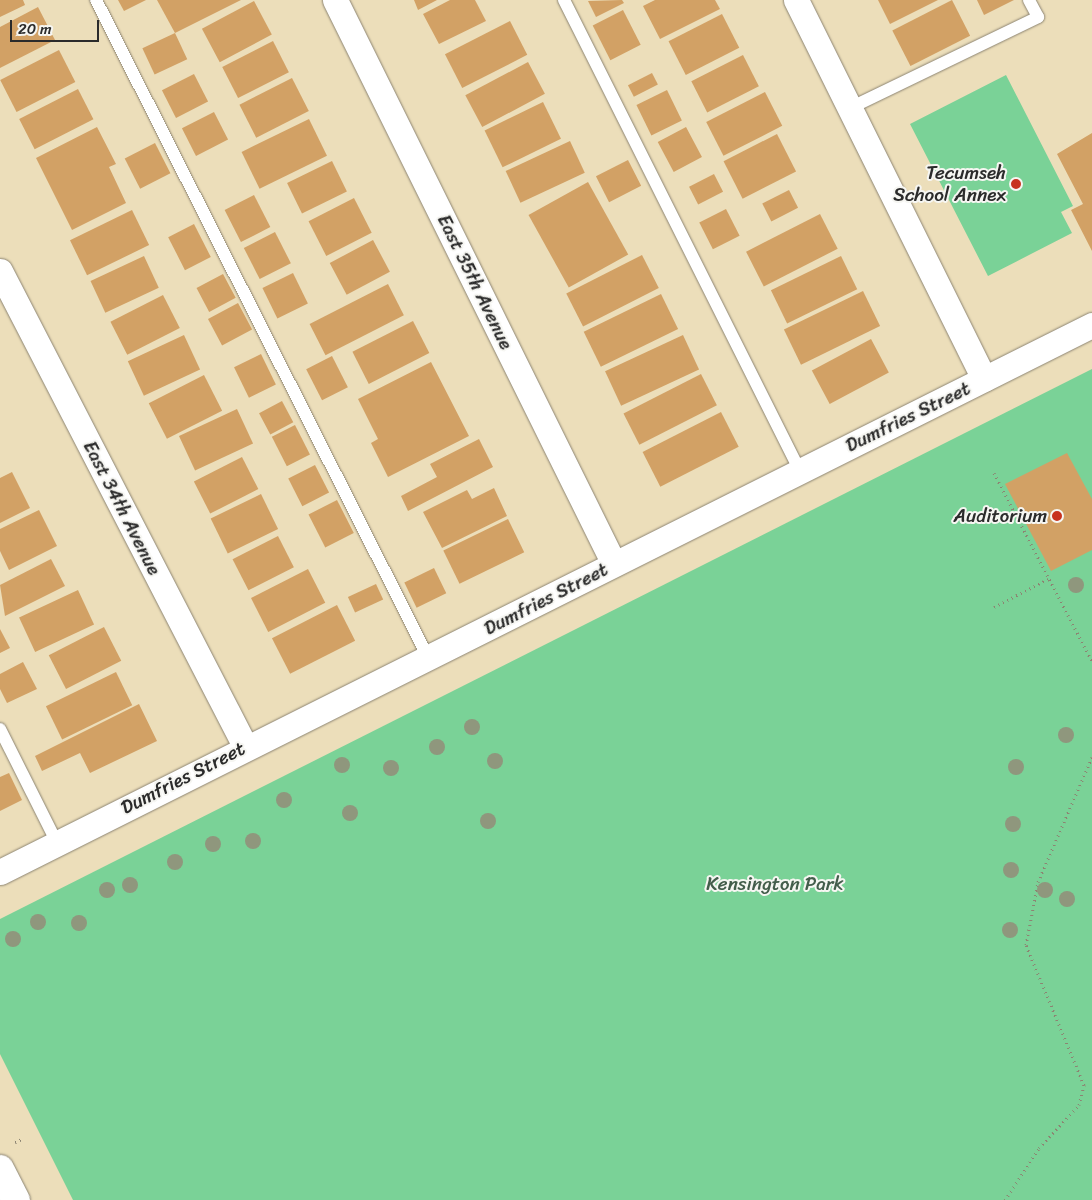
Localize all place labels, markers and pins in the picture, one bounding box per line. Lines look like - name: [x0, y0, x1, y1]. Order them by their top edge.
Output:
- place label: Tecumseh School Annex: [893, 162, 1006, 206]
- marker: Tecumseh School Annex: [1010, 178, 1022, 190]
- place label: Auditorium: [954, 505, 1047, 527]
- marker: Auditorium: [1051, 510, 1063, 522]

